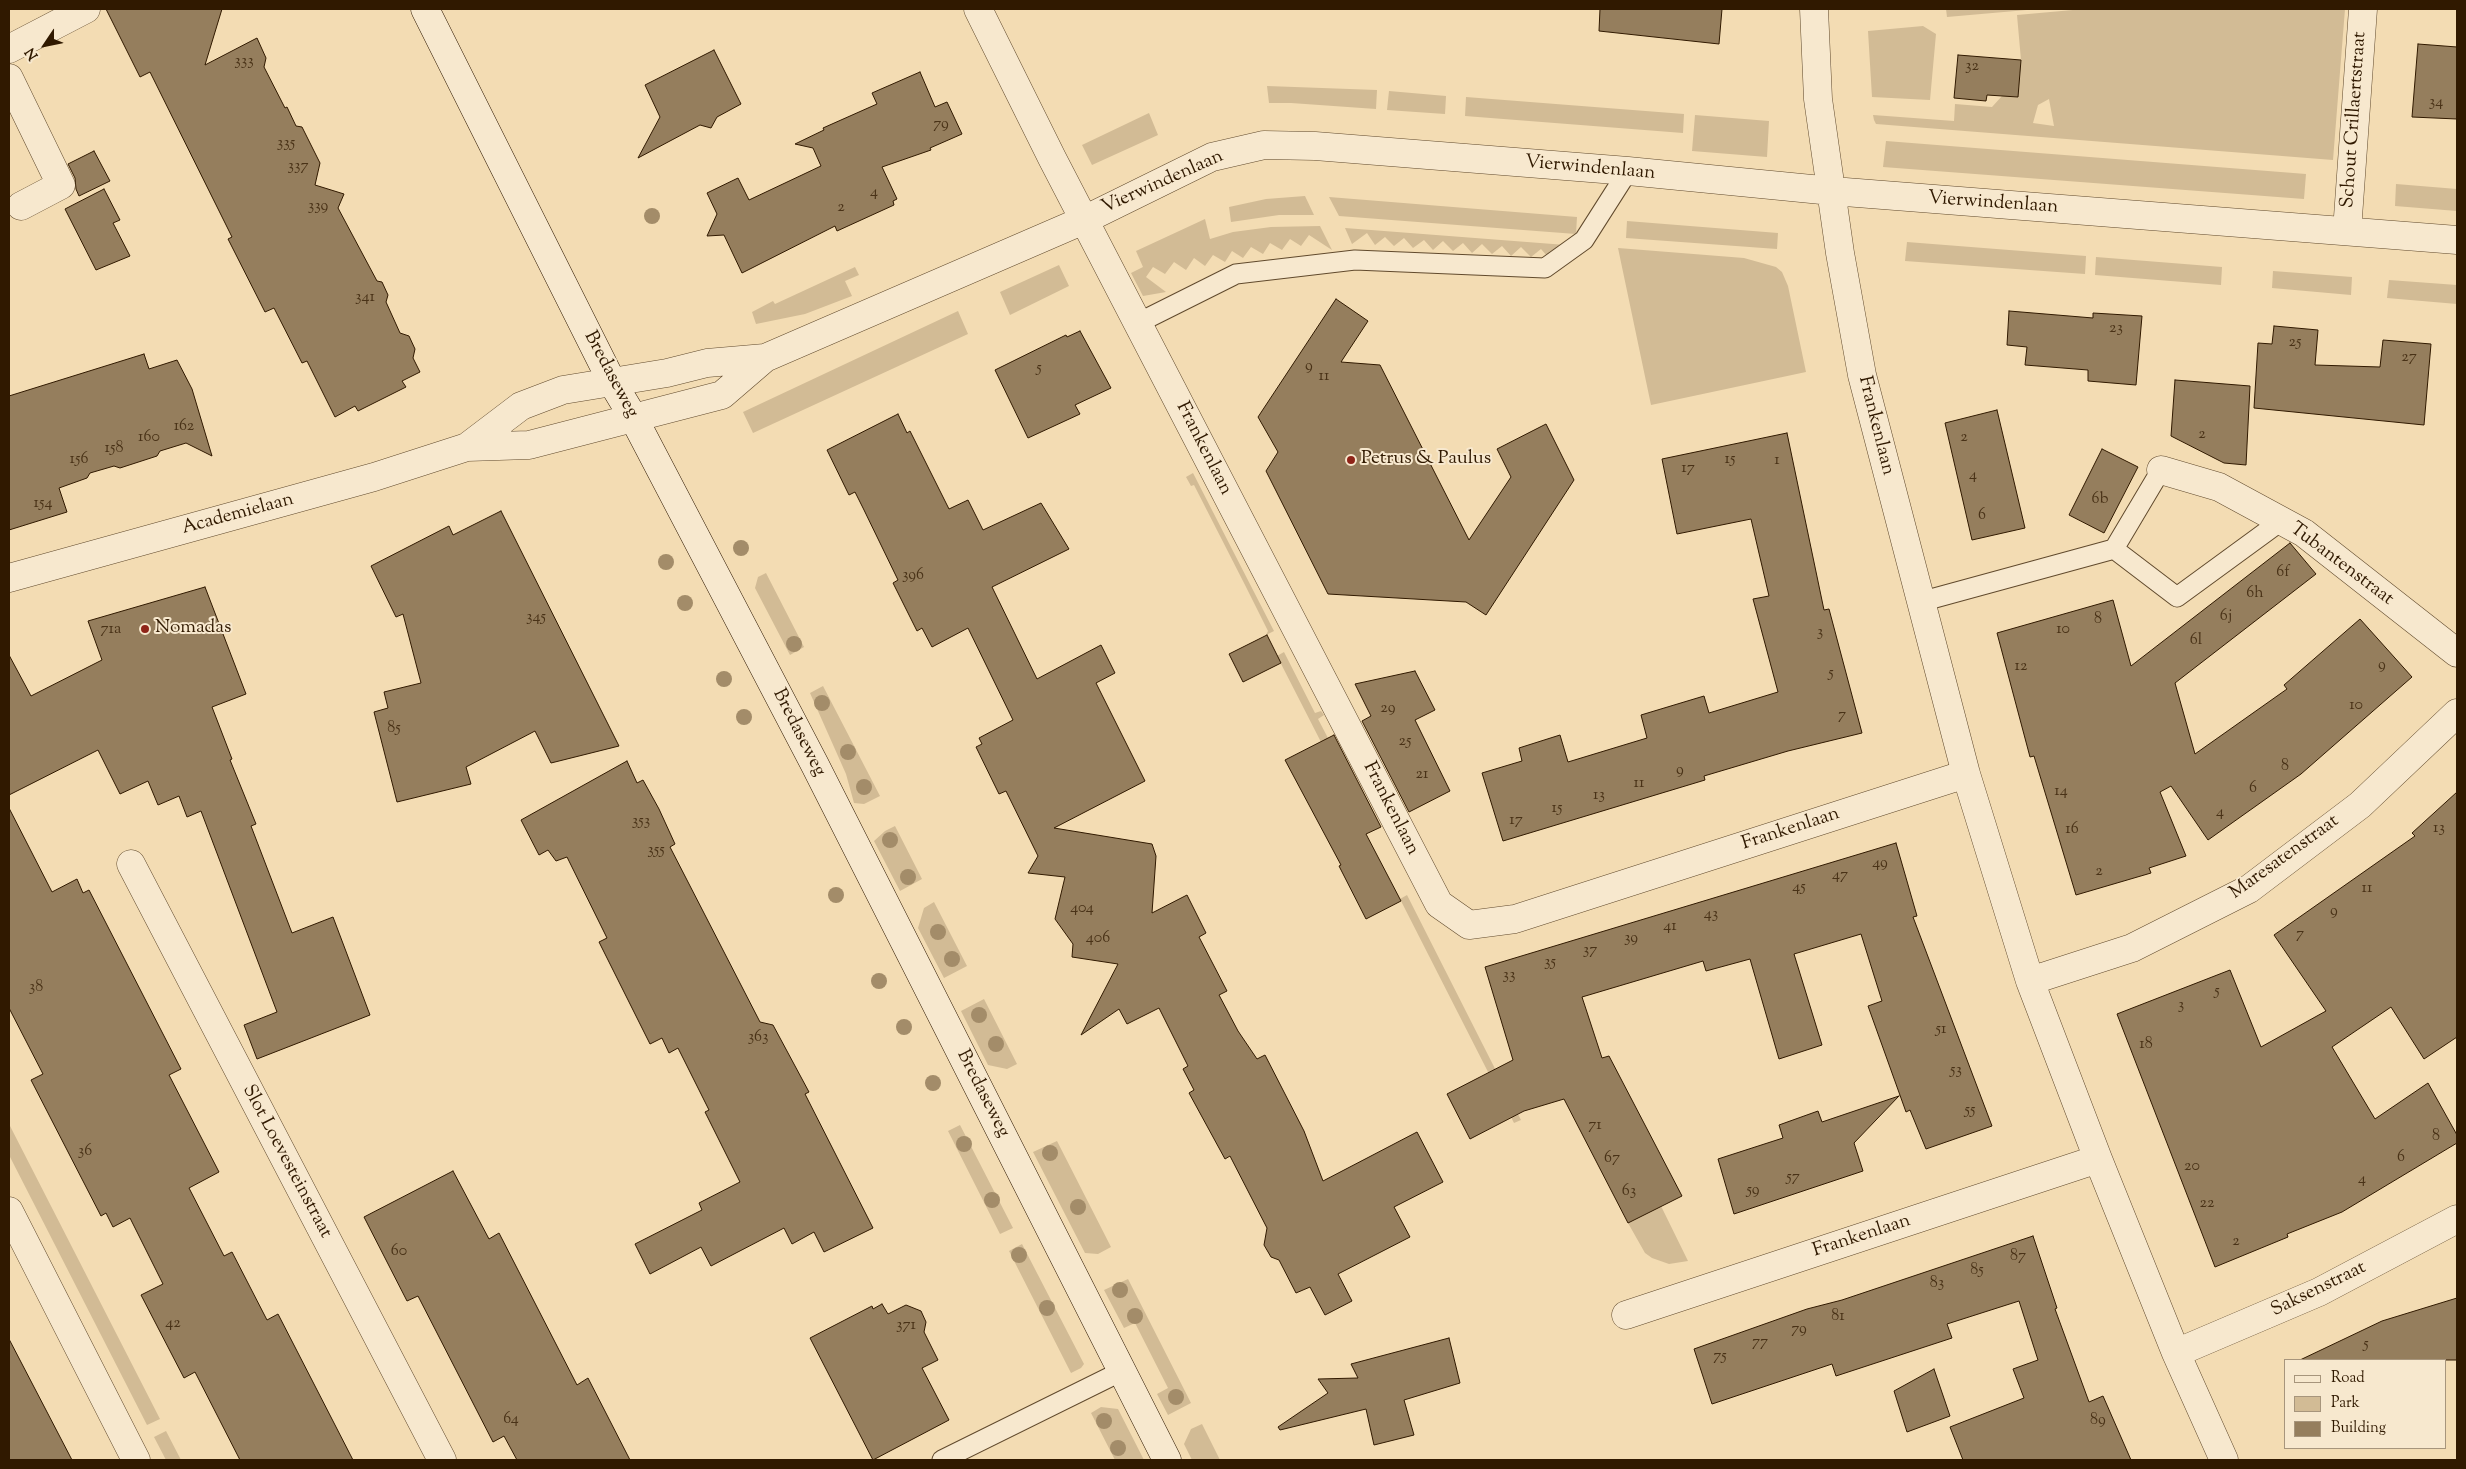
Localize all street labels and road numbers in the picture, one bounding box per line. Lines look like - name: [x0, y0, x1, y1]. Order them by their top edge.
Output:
- street label: Schout Crillaertstraat: [2337, 31, 2373, 209]
- street label: Vierwindenlaan: [1099, 146, 1227, 220]
- street label: Vierwindenlaan: [1524, 152, 1656, 186]
- street label: Vierwindenlaan: [1927, 188, 2059, 220]
- street label: Bredaseweg: [578, 328, 642, 422]
- street label: Frankenlaan: [1852, 374, 1898, 478]
- street label: Frankenlaan: [1170, 399, 1236, 499]
- street label: Academielaan: [180, 489, 296, 541]
- street label: Tubantenstraat: [2285, 519, 2397, 611]
- street label: Bredaseweg: [766, 685, 830, 781]
- street label: Frankenlaan: [1357, 759, 1423, 859]
- street label: Frankenlaan: [1739, 803, 1843, 857]
- street label: Maresatenstraat: [2226, 811, 2344, 905]
- street label: Bredaseweg: [950, 1046, 1014, 1142]
- street label: Slot Loevesteinstraat: [236, 1081, 336, 1243]
- street label: Frankenlaan: [1810, 1210, 1914, 1264]
- street label: Saksenstraat: [2268, 1257, 2370, 1323]

